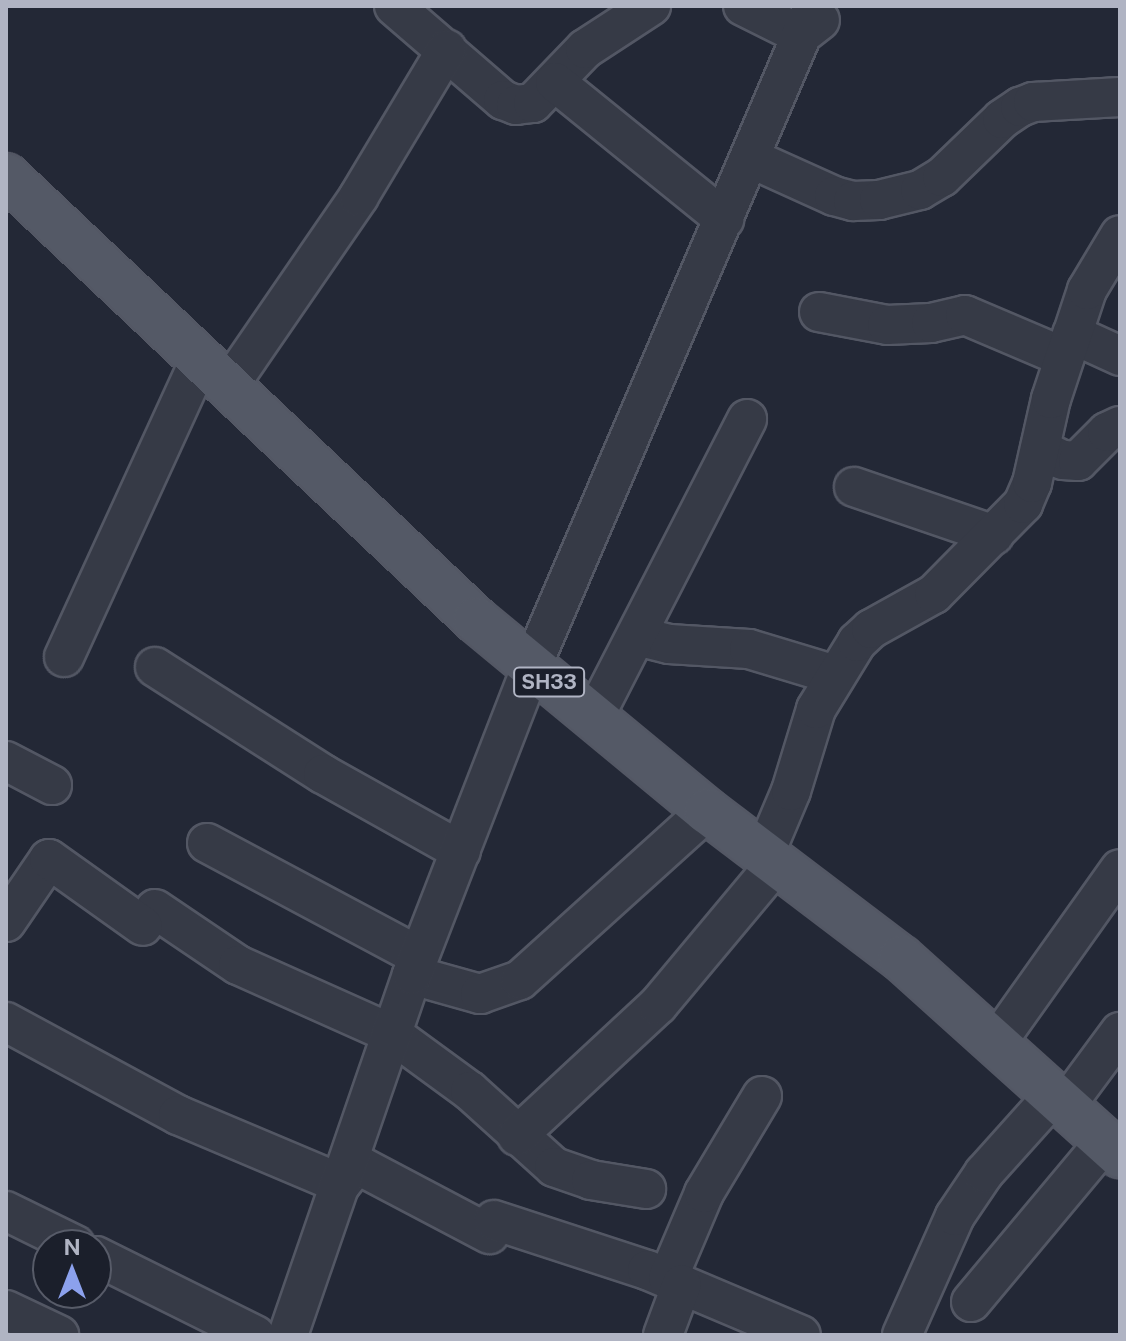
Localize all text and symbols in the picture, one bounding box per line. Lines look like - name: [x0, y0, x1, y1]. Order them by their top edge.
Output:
- road number: SH33: [513, 666, 585, 698]
- north arrow: [32, 1229, 112, 1309]
- text: N: [63, 1234, 81, 1260]

